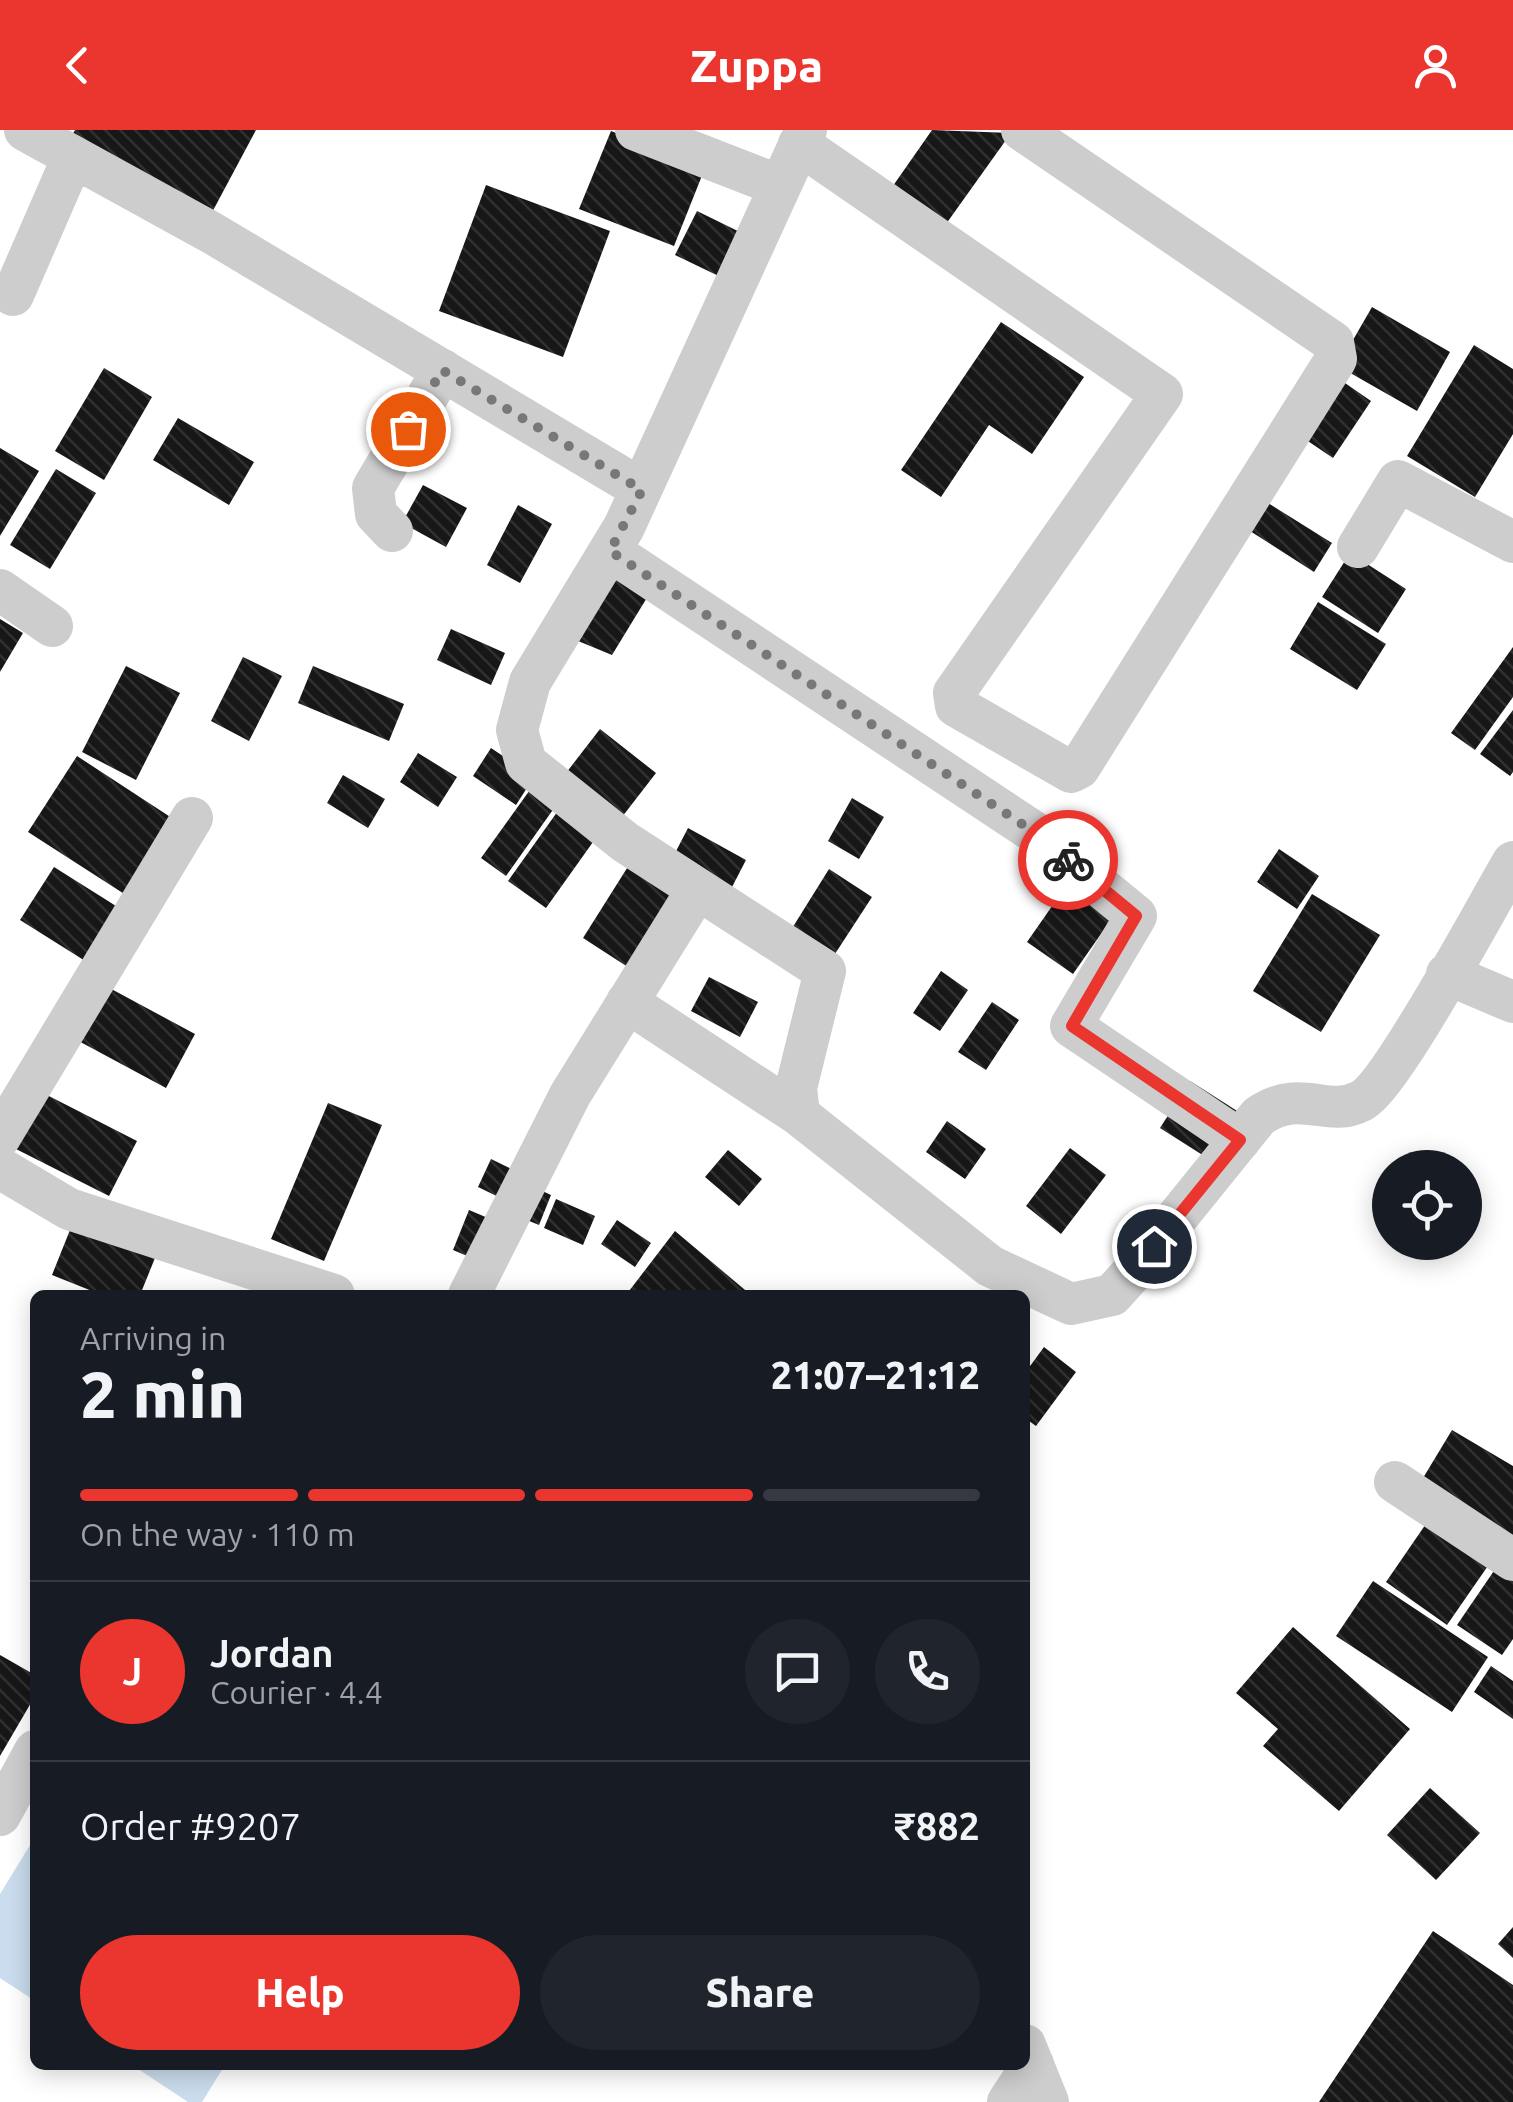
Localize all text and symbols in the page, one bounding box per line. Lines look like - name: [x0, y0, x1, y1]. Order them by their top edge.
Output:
- icon: back: [50, 38, 105, 93]
- icon: person: [1408, 38, 1463, 93]
- text: Zuppa: [690, 40, 823, 91]
- pin: [366, 387, 451, 472]
- icon: bag: [381, 402, 436, 457]
- courier: [1018, 810, 1118, 910]
- icon: bike: [1041, 833, 1096, 888]
- map controls: [1372, 1150, 1482, 1260]
- button: locate: [1372, 1150, 1482, 1260]
- pin: [1112, 1204, 1197, 1289]
- icon: home: [1127, 1219, 1182, 1274]
- text: Arriving in: [80, 1320, 226, 1356]
- text: 21:07–21:12: [771, 1354, 980, 1396]
- text: 2 min: [80, 1357, 245, 1430]
- text: On the way · 110 m: [80, 1516, 355, 1552]
- button: chat: [745, 1619, 850, 1724]
- button: phone: [875, 1619, 980, 1724]
- text: Jordan: [210, 1632, 334, 1674]
- text: J: [123, 1650, 142, 1692]
- text: Courier · 4.4: [210, 1674, 383, 1710]
- text: Order #9207: [80, 1805, 301, 1847]
- text: ₹882: [894, 1805, 980, 1847]
- button: Help: [80, 1935, 520, 2050]
- button: Share: [540, 1935, 980, 2050]

